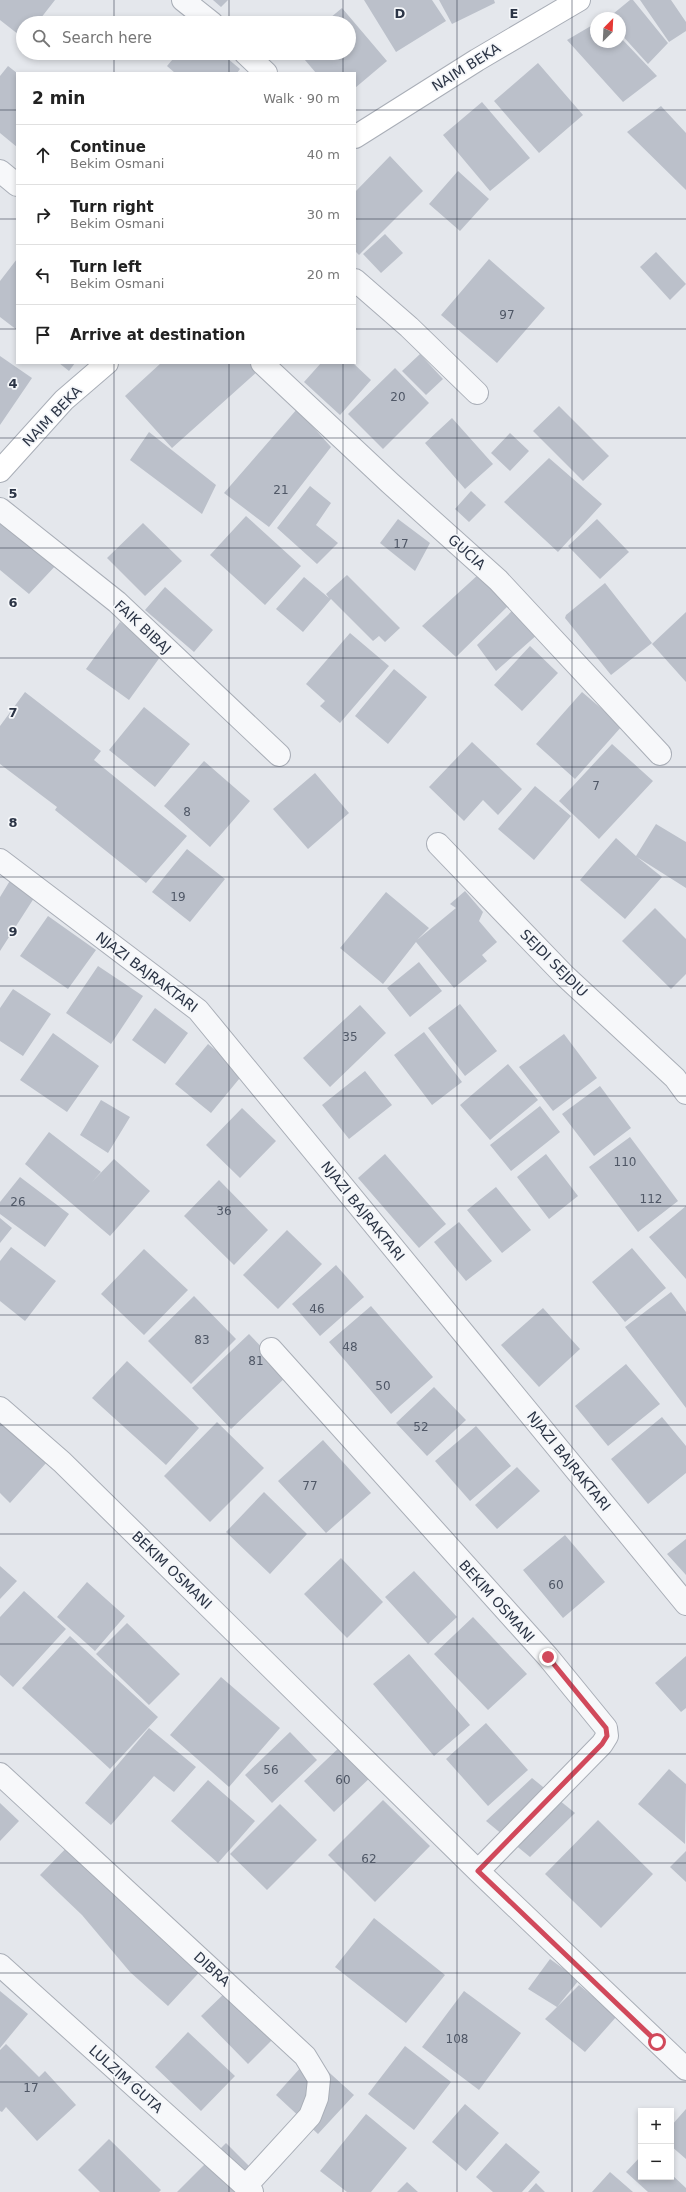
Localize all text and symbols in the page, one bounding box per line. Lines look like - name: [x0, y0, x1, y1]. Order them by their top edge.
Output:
- text: D: [395, 6, 406, 21]
- text: E: [510, 6, 518, 21]
- north arrow: [590, 12, 626, 48]
- search box: [16, 16, 356, 60]
- icon: search: [30, 27, 52, 49]
- text: Search here: [62, 29, 152, 47]
- street label: NAIM BEKA: [429, 39, 504, 94]
- text: 2 min: [32, 88, 85, 108]
- text: Walk · 90 m: [263, 91, 340, 106]
- text: Continue: [70, 138, 146, 156]
- icon: ahead: [32, 144, 54, 166]
- text: 40 m: [307, 147, 340, 162]
- text: Bekim Osmani: [70, 156, 164, 171]
- text: Turn right: [70, 198, 154, 216]
- icon: right: [32, 204, 54, 226]
- text: 30 m: [307, 207, 340, 222]
- text: Bekim Osmani: [70, 216, 164, 231]
- text: Turn left: [70, 258, 142, 276]
- icon: left: [32, 264, 54, 286]
- text: 20 m: [307, 267, 340, 282]
- text: Bekim Osmani: [70, 276, 164, 291]
- house number: 97: [499, 308, 515, 322]
- icon: arrive: [32, 324, 54, 346]
- text: Arrive at destination: [70, 326, 245, 344]
- text: 4: [8, 376, 18, 391]
- street label: NAIM BEKA: [19, 382, 85, 449]
- house number: 20: [390, 390, 406, 404]
- house number: 21: [273, 483, 289, 497]
- text: 5: [8, 486, 18, 501]
- street label: GUCIA: [445, 531, 489, 573]
- house number: 17: [393, 537, 409, 551]
- text: 6: [8, 595, 18, 610]
- street label: FAIK BIBAJ: [112, 597, 174, 657]
- text: 7: [8, 705, 18, 720]
- house number: 7: [592, 779, 600, 793]
- house number: 8: [183, 805, 191, 819]
- text: 8: [8, 815, 18, 830]
- house number: 19: [170, 890, 186, 904]
- text: 9: [8, 924, 18, 939]
- street label: SEJDI SEJDIU: [517, 926, 591, 1000]
- street label: NJAZI BAJRAKTARI: [93, 929, 201, 1015]
- house number: 35: [342, 1030, 358, 1044]
- house number: 110: [614, 1155, 636, 1169]
- street label: NJAZI BAJRAKTARI: [318, 1158, 408, 1264]
- house number: 112: [640, 1192, 662, 1206]
- house number: 26: [10, 1195, 26, 1209]
- house number: 36: [216, 1204, 232, 1218]
- house number: 46: [309, 1302, 325, 1316]
- house number: 83: [194, 1333, 210, 1347]
- house number: 48: [342, 1340, 358, 1354]
- house number: 81: [248, 1354, 264, 1368]
- house number: 50: [375, 1379, 391, 1393]
- street label: NJAZI BAJRAKTARI: [524, 1408, 614, 1514]
- house number: 52: [413, 1420, 429, 1434]
- house number: 77: [302, 1479, 318, 1493]
- street label: BEKIM OSMANI: [129, 1528, 215, 1612]
- street label: BEKIM OSMANI: [456, 1557, 538, 1645]
- house number: 60: [548, 1578, 564, 1592]
- route end: [539, 1648, 557, 1666]
- house number: 56: [263, 1763, 279, 1777]
- house number: 60: [335, 1773, 351, 1787]
- house number: 62: [361, 1852, 377, 1866]
- street label: DIBRA: [191, 1948, 234, 1990]
- house number: 108: [446, 2032, 468, 2046]
- route start: [648, 2033, 666, 2051]
- street label: LULZIM GUTA: [86, 2042, 166, 2117]
- house number: 17: [23, 2081, 39, 2095]
- map controls: [638, 2108, 674, 2180]
- button: +: [638, 2108, 674, 2144]
- button: −: [638, 2144, 674, 2180]

